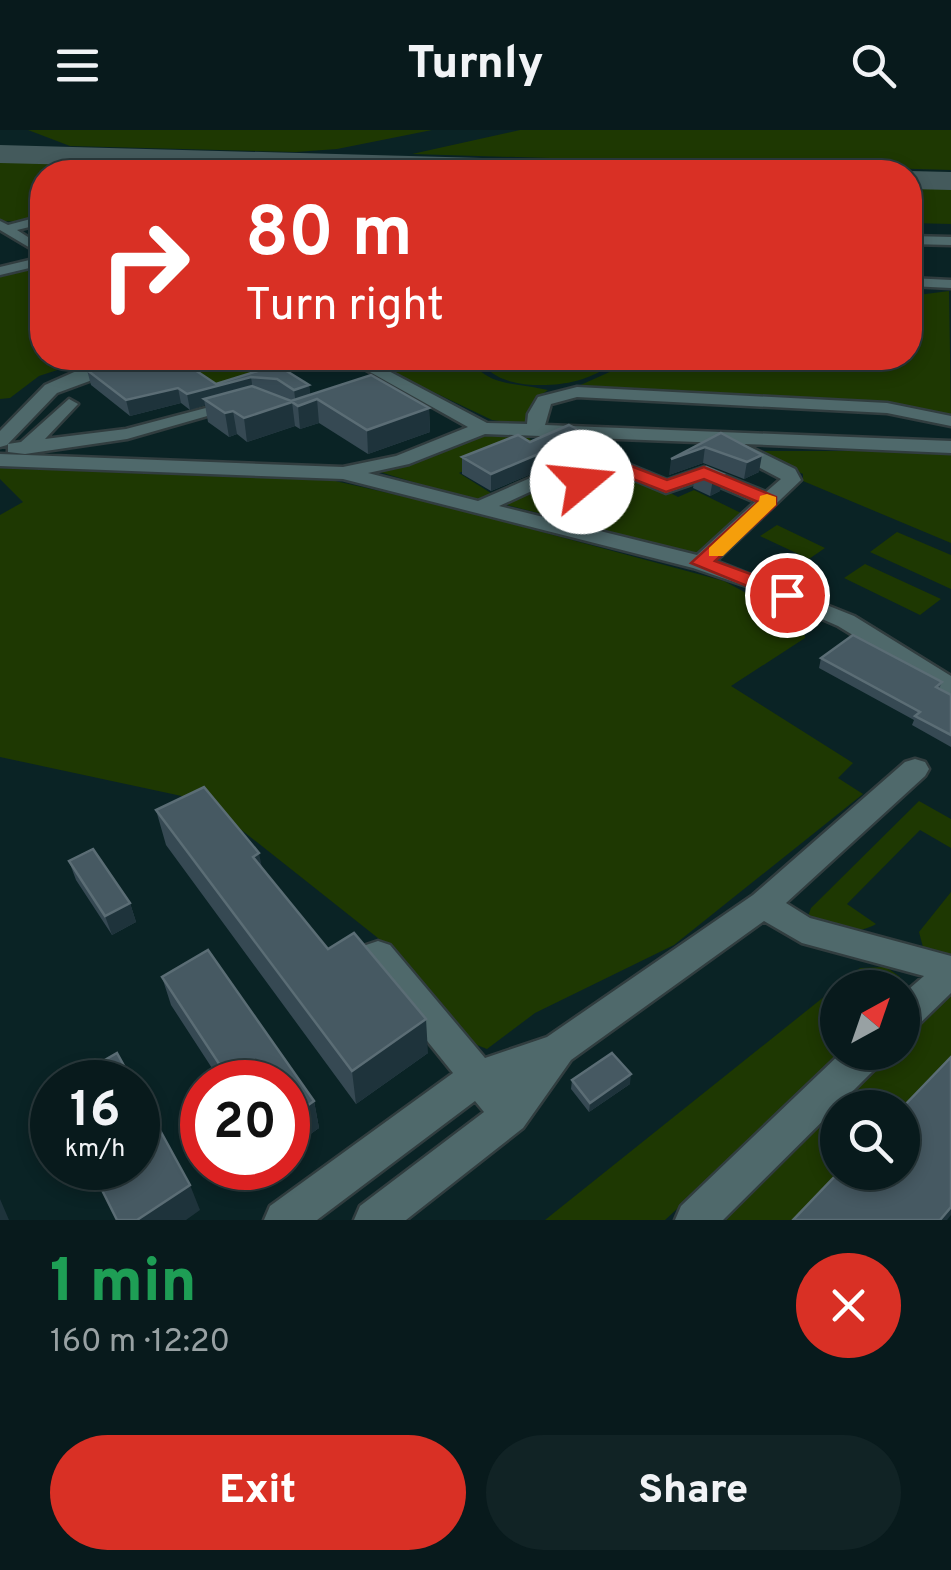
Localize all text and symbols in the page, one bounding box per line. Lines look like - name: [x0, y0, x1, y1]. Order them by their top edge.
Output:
- text: Turnly: [407, 37, 544, 94]
- icon: menu: [50, 38, 105, 93]
- icon: search: [846, 38, 901, 93]
- text: 80 m: [245, 192, 413, 281]
- icon: right: [80, 200, 210, 330]
- text: Turn right: [245, 279, 444, 336]
- position arrow: [530, 430, 634, 534]
- pin: [745, 553, 830, 638]
- icon: arrive: [760, 568, 815, 623]
- north arrow: [820, 970, 920, 1070]
- map controls: [820, 970, 920, 1190]
- speed limit sign: 20: [180, 1060, 310, 1190]
- text: 16: [70, 1081, 120, 1144]
- button: search: [820, 1090, 920, 1190]
- text: km/h: [65, 1134, 125, 1166]
- text: 1 min: [50, 1247, 197, 1323]
- button: close: [796, 1253, 901, 1358]
- text: 160 m · 12:20: [50, 1323, 230, 1363]
- button: Exit: [50, 1435, 466, 1550]
- button: Share: [486, 1435, 901, 1550]

